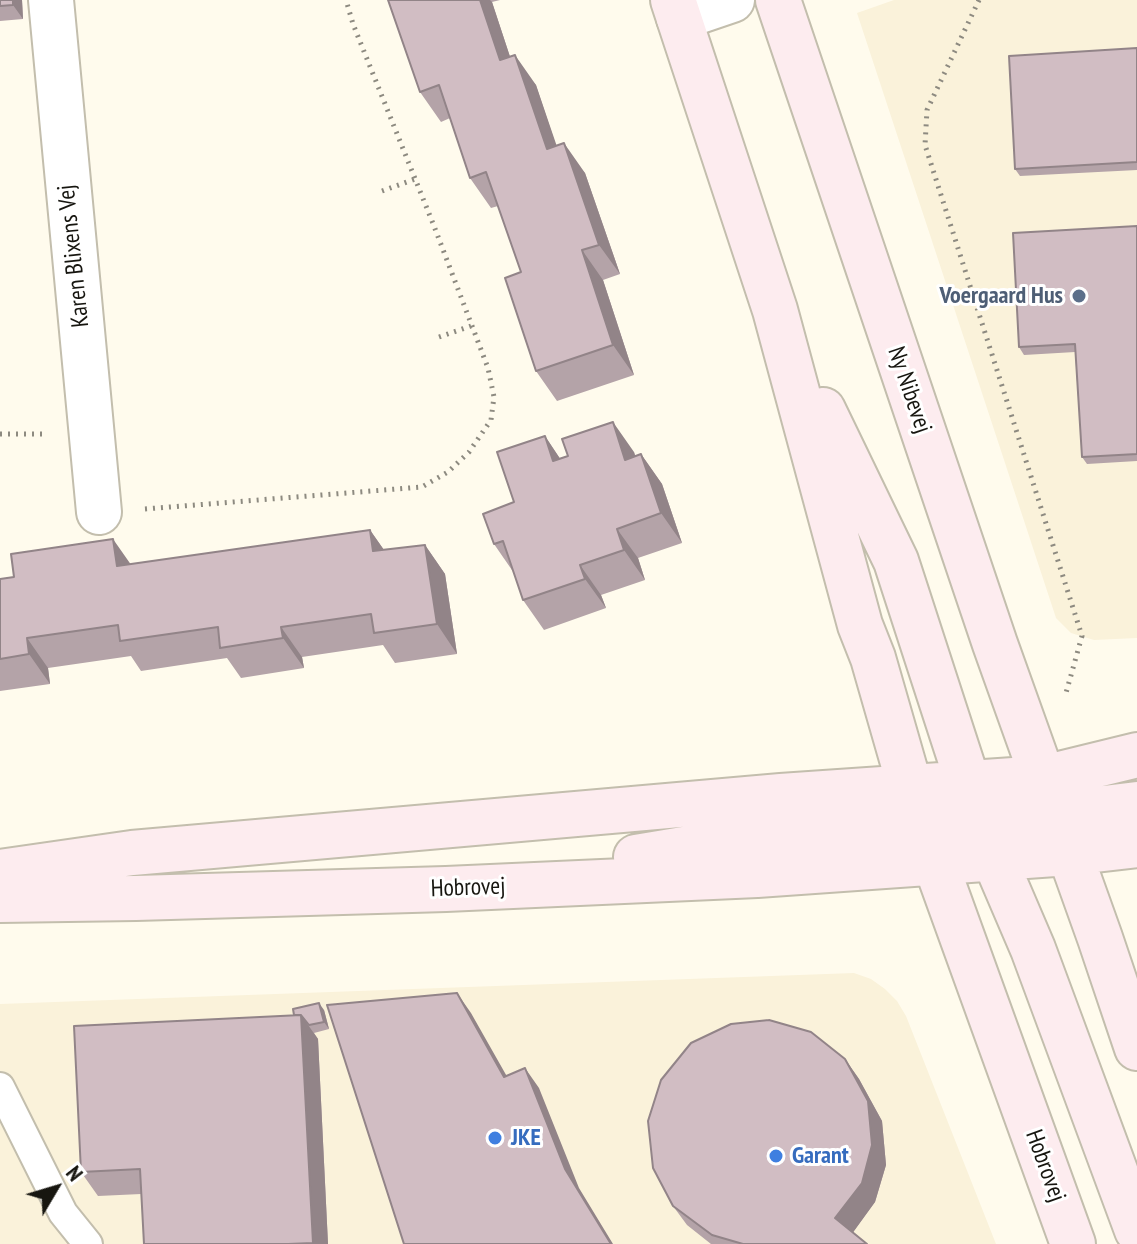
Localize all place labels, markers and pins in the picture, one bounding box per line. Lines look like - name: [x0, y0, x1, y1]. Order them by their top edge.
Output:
- place label: Voergaard Hus: [939, 282, 1063, 310]
- marker: Voergaard Hus: [1070, 287, 1088, 305]
- place label: JKE: [511, 1124, 541, 1152]
- marker: JKE: [486, 1129, 504, 1147]
- place label: Garant: [792, 1142, 849, 1170]
- marker: Garant: [767, 1147, 785, 1165]

